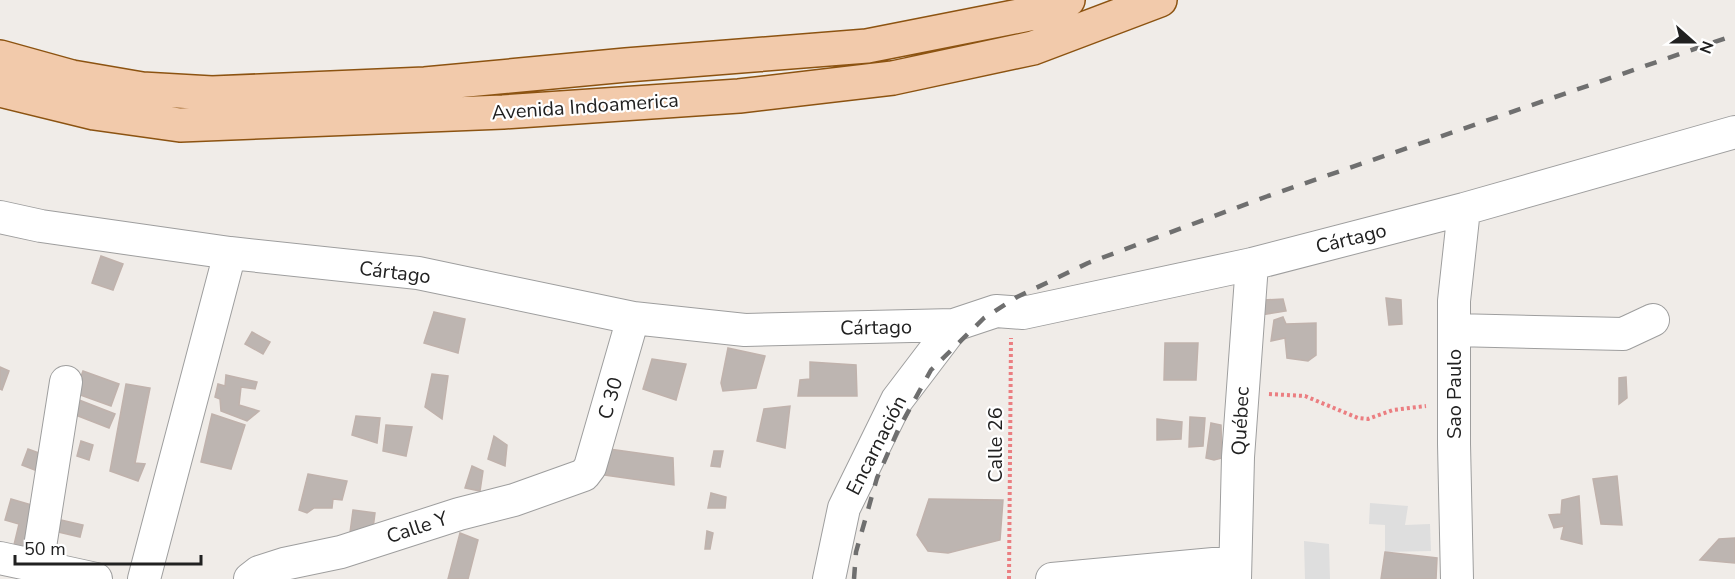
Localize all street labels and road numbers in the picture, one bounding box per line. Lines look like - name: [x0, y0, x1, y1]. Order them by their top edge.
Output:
- street label: Avenida Indoamerica: [491, 86, 679, 127]
- street label: Cártago: [1313, 217, 1389, 260]
- street label: Cártago: [358, 255, 432, 290]
- street label: Cártago: [840, 313, 912, 342]
- street label: Sao Paulo: [1441, 349, 1468, 439]
- street label: C 30: [592, 374, 629, 422]
- street label: Québec: [1225, 386, 1256, 456]
- street label: Encarnación: [840, 391, 913, 500]
- street label: Calle 26: [982, 407, 1009, 483]
- street label: Calle Y: [383, 505, 452, 550]

